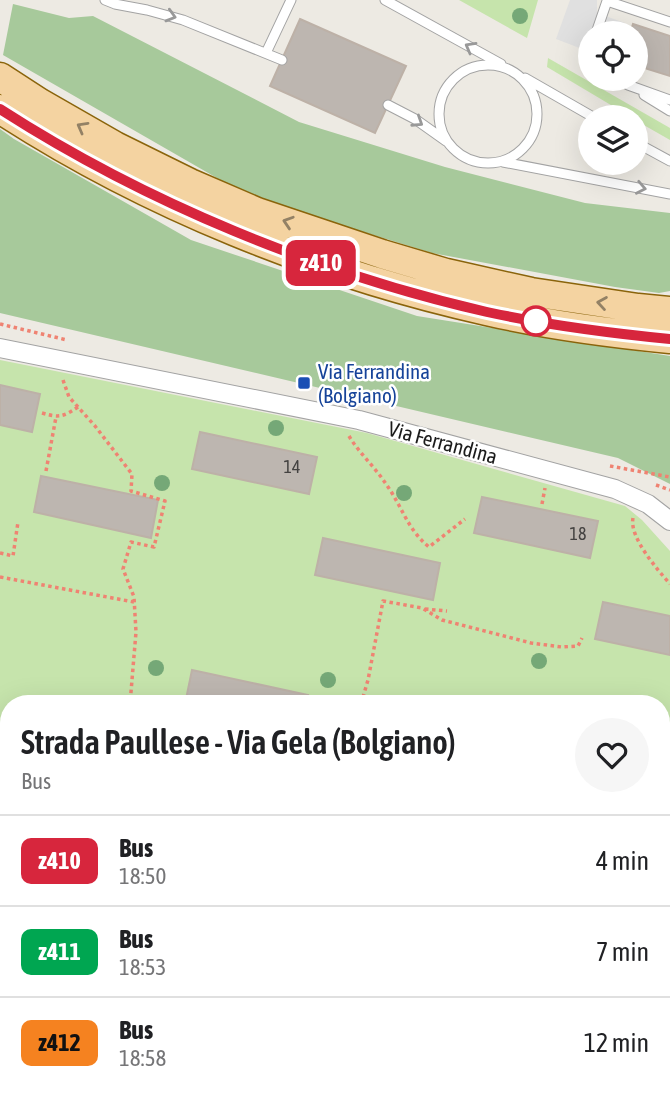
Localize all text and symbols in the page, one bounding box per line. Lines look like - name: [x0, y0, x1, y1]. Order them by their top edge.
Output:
- one-way arrow: [164, 8, 176, 23]
- map controls: [578, 21, 648, 175]
- button: locate: [578, 21, 648, 91]
- one-way arrow: [465, 42, 478, 55]
- button: layers: [578, 105, 648, 175]
- one-way arrow: [410, 113, 423, 126]
- one-way arrow: [76, 122, 89, 135]
- one-way arrow: [635, 180, 647, 195]
- one-way arrow: [282, 216, 294, 230]
- line badge: z410: [272, 240, 370, 286]
- text: z410: [300, 249, 342, 276]
- one-way arrow: [596, 296, 608, 311]
- unlabelled marker: [521, 306, 551, 336]
- place label: Via Ferrandina (Bolgiano): [318, 359, 430, 407]
- marker: Via Ferrandina (Bolgiano): [296, 375, 312, 391]
- street label: Via Ferrandina: [386, 416, 500, 468]
- house number: 14: [284, 456, 300, 477]
- house number: 18: [570, 523, 586, 544]
- button: heart: [575, 718, 649, 792]
- text: Strada Paullese - Via Gela (Bolgiano): [21, 723, 456, 761]
- text: Bus: [21, 768, 51, 794]
- text: Bus: [119, 833, 153, 863]
- text: 4 min: [596, 846, 649, 876]
- text: z410: [38, 847, 81, 874]
- text: 18:50: [119, 863, 166, 889]
- text: Bus: [119, 924, 153, 954]
- text: 7 min: [596, 937, 649, 967]
- text: z411: [38, 938, 81, 965]
- text: 18:53: [119, 954, 166, 980]
- text: Bus: [119, 1015, 153, 1045]
- text: 12 min: [584, 1028, 649, 1058]
- text: z412: [38, 1029, 81, 1056]
- text: 18:58: [119, 1045, 166, 1071]

